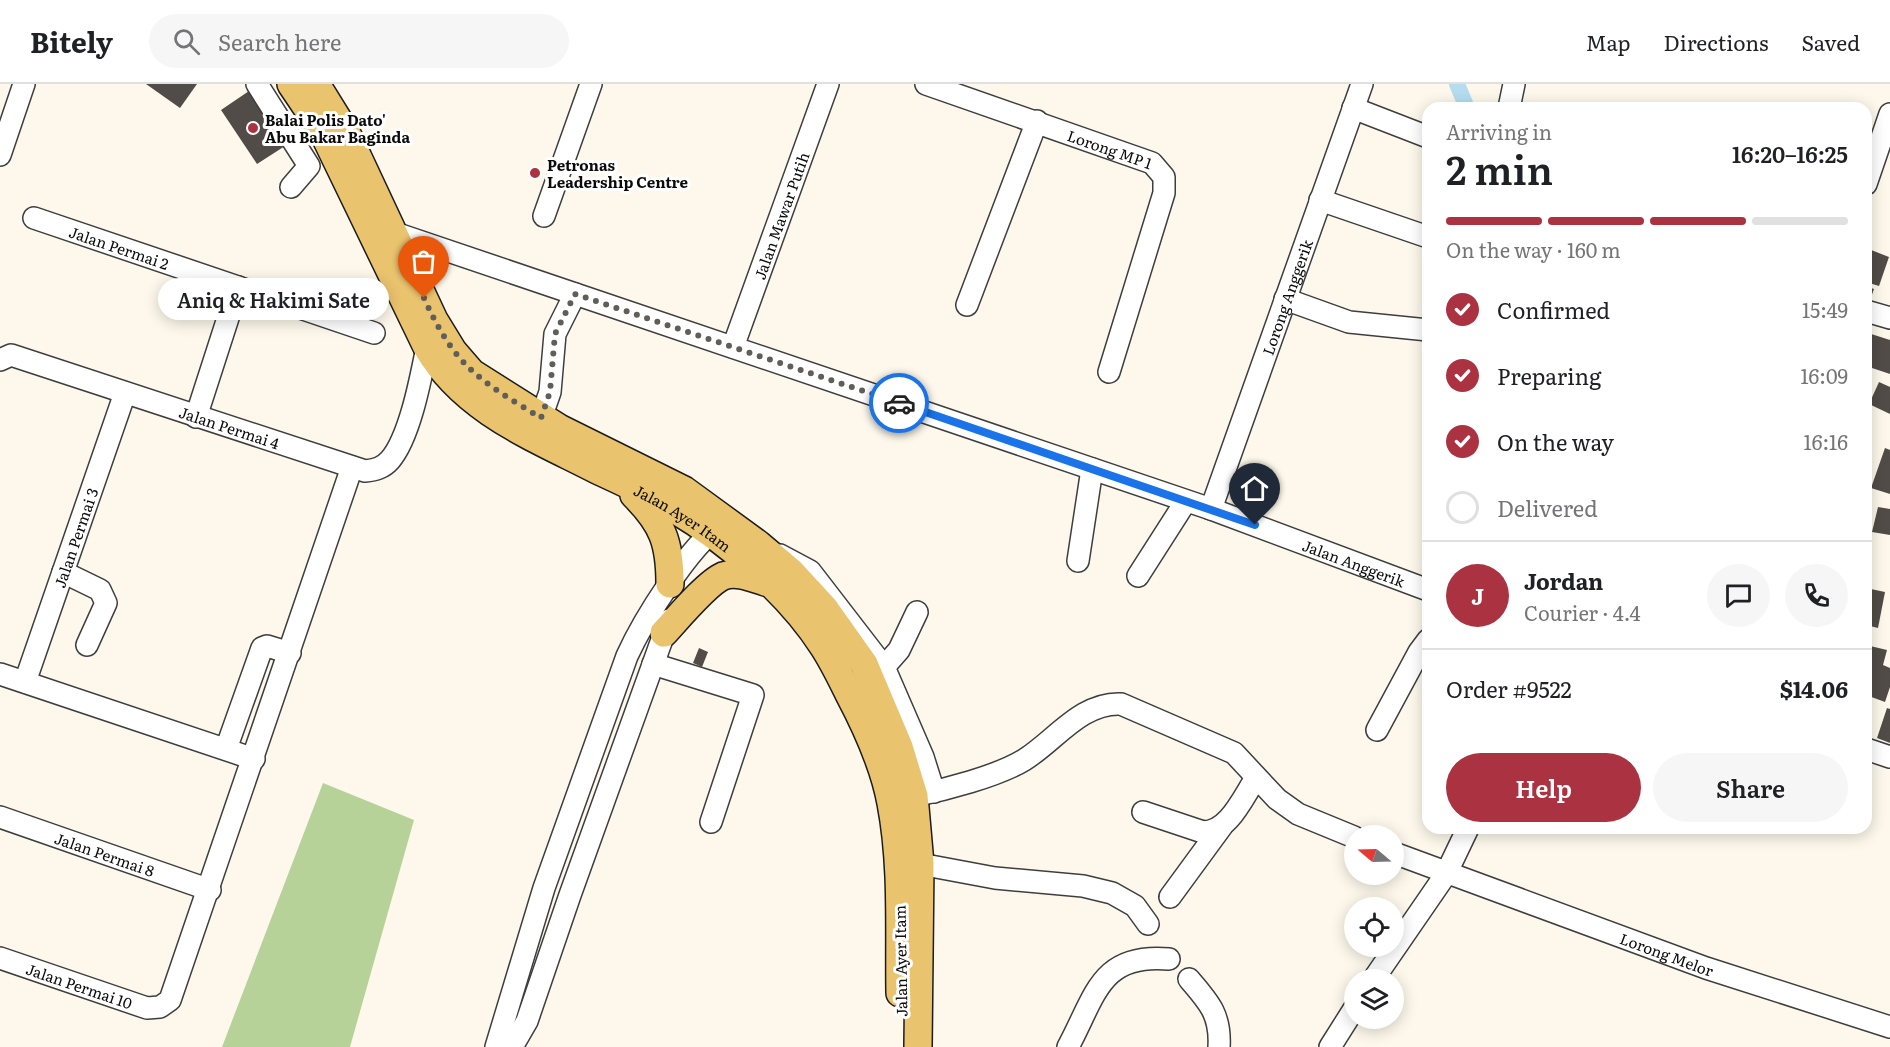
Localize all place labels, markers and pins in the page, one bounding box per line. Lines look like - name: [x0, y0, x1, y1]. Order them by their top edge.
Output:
- place label: Balai Polis Dato' Abu Bakar Baginda: [265, 108, 410, 148]
- marker: Balai Polis Dato' Abu Bakar Baginda: [246, 121, 260, 135]
- place label: Petronas Leadership Centre: [547, 153, 688, 193]
- marker: Petronas Leadership Centre: [528, 166, 542, 180]
- pin: [398, 236, 449, 298]
- callout: Aniq & Hakimi Sate: [157, 277, 388, 319]
- pin: [1229, 463, 1280, 525]

